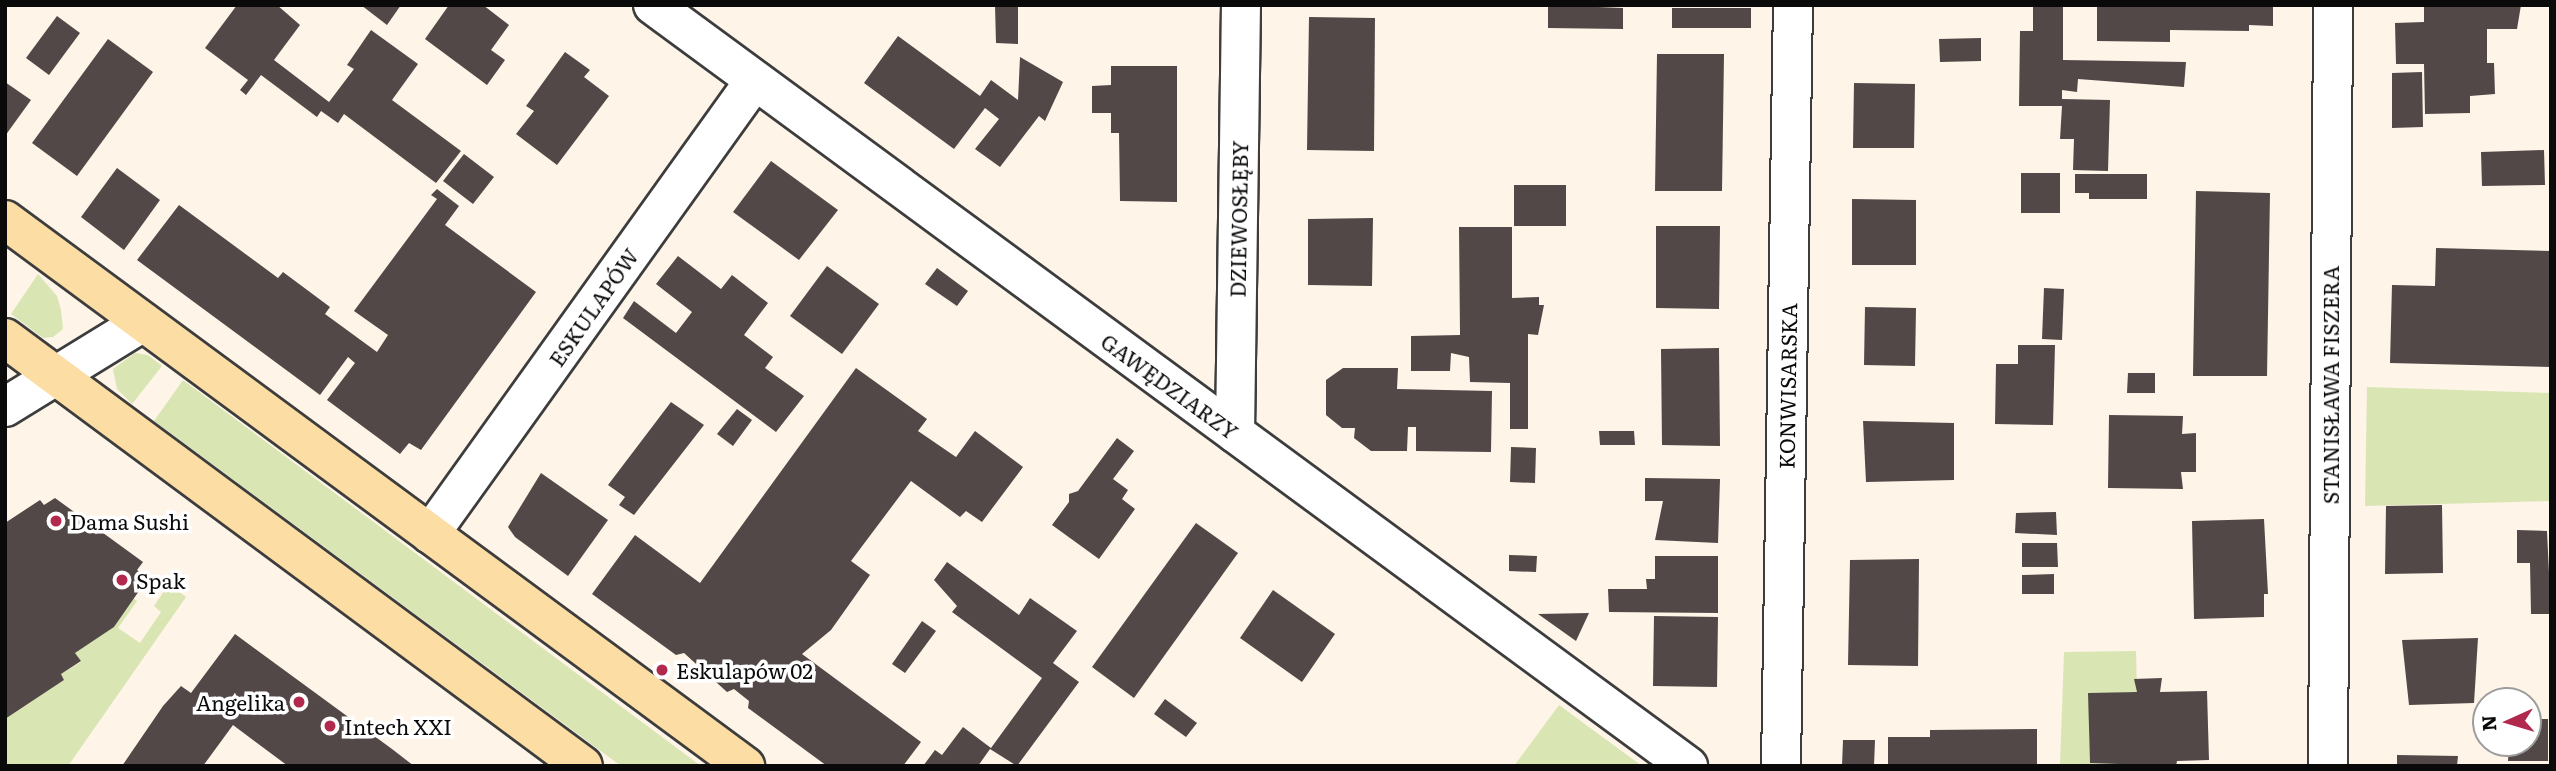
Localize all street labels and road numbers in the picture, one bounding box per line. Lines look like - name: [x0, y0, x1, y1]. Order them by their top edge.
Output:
- street label: DZIEWOSŁĘBY: [1224, 140, 1252, 298]
- street label: ESKULAPÓW: [543, 243, 643, 371]
- street label: STANISŁAWA FISZERA: [2317, 266, 2343, 504]
- street label: KONWISARSKA: [1773, 303, 1801, 469]
- street label: GAWĘDZIARZY: [1097, 328, 1243, 444]

